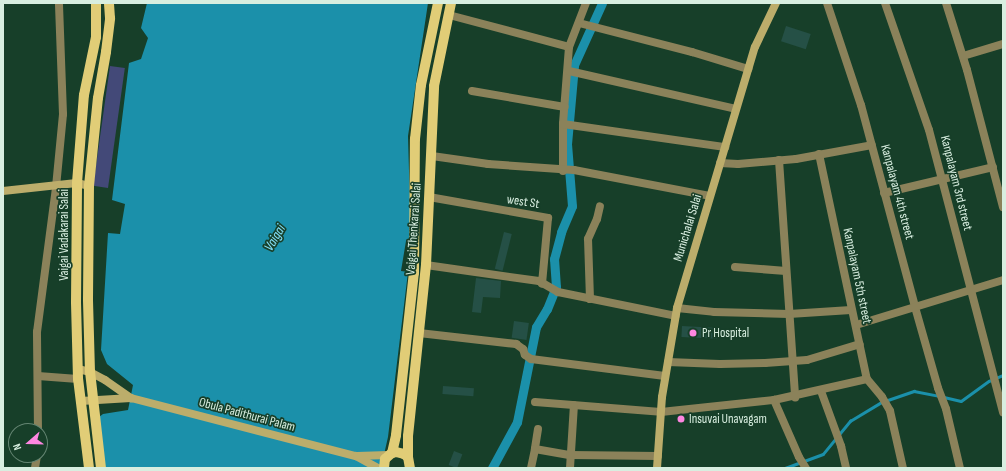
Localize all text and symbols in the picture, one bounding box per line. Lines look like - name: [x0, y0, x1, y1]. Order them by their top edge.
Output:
- street label: Kanpalayam 3rd street: [937, 134, 975, 232]
- street label: Kanpalayam 4th street: [877, 143, 917, 241]
- street label: Vaigai Thenkarai Salai: [403, 182, 425, 276]
- street label: Vaigai Vadakarai Salai: [56, 189, 72, 281]
- street label: west St: [506, 192, 540, 212]
- street label: Munichalai Salai: [670, 193, 706, 263]
- water label: Vaigai: [261, 222, 289, 254]
- street label: Kanpalayam 5th street: [839, 227, 875, 325]
- place label: Pr Hospital: [702, 325, 749, 341]
- marker: Pr Hospital: [687, 327, 699, 339]
- street label: Obula Padithurai Palam: [197, 395, 297, 435]
- place label: Insuvai Unavagam: [689, 411, 767, 427]
- marker: Insuvai Unavagam: [676, 414, 686, 424]
- north arrow: [8, 423, 48, 463]
- text: N: [10, 442, 24, 452]

